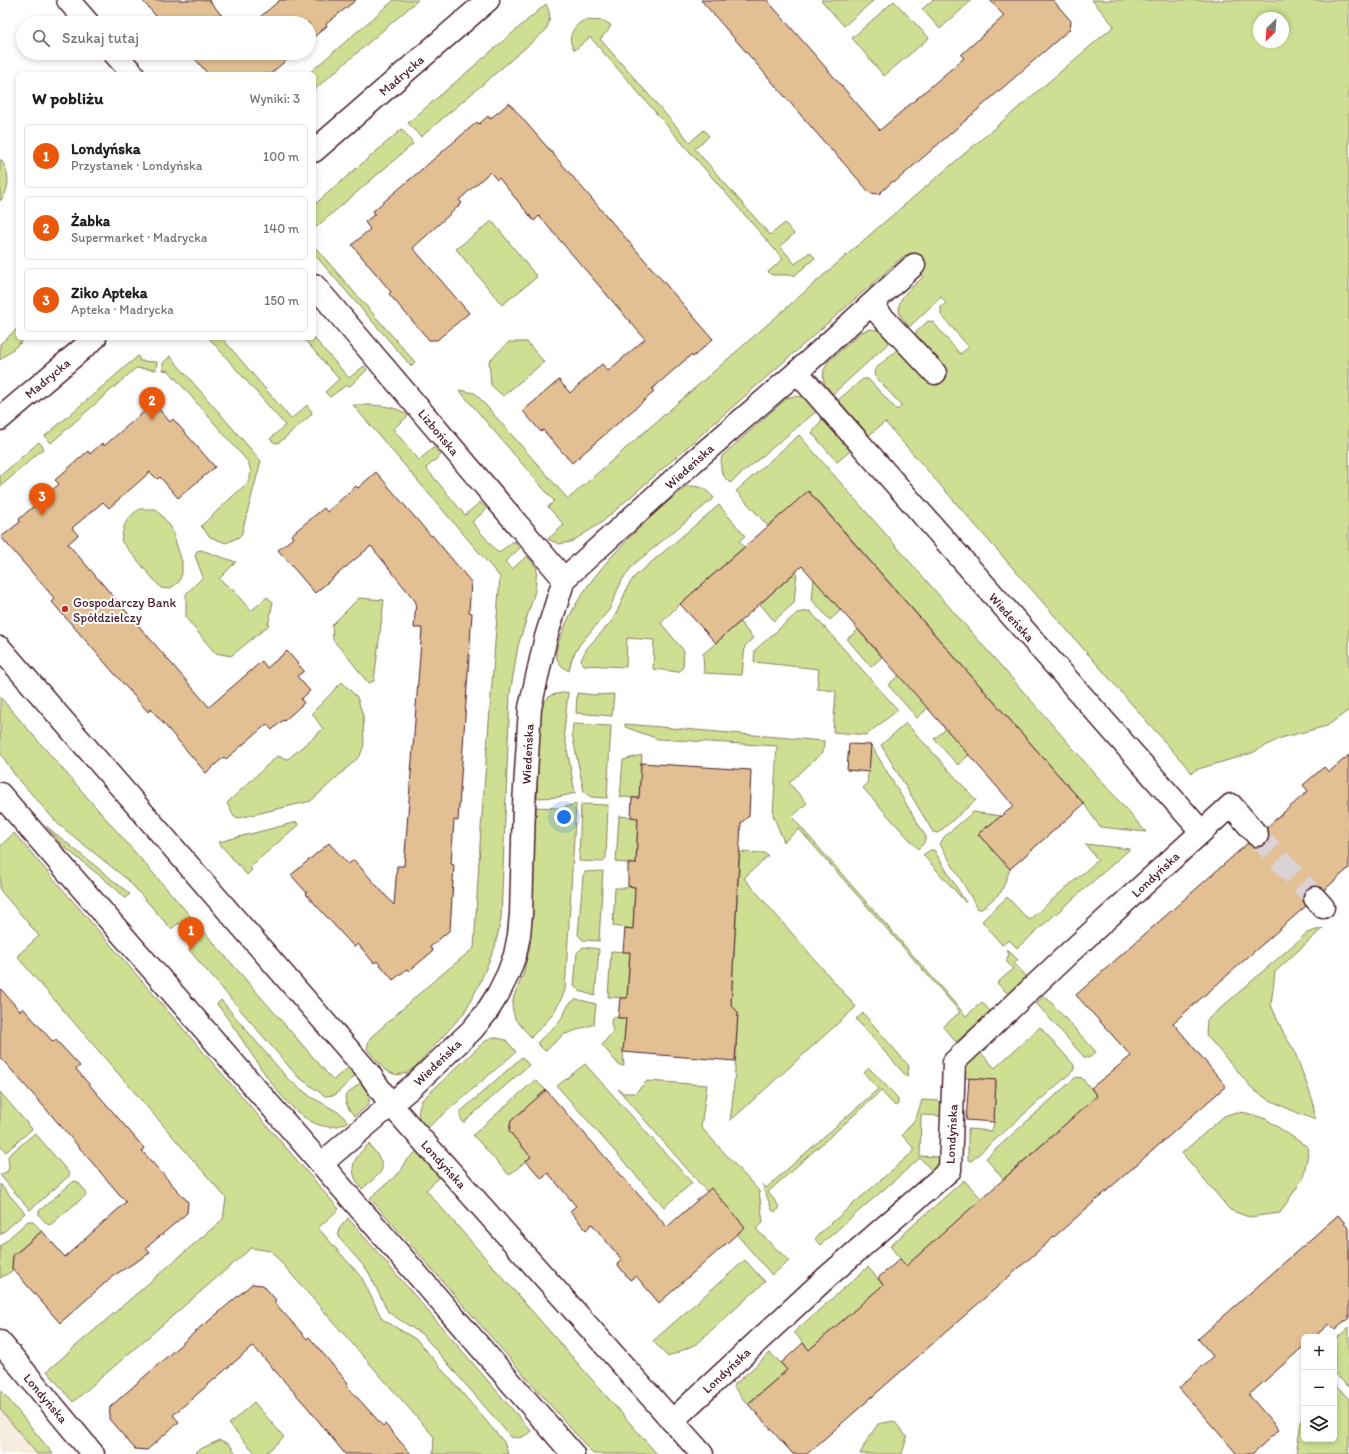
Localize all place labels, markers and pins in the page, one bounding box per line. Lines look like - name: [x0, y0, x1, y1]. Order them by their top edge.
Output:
- pin: 2: [139, 387, 165, 420]
- pin: 3: [29, 483, 55, 516]
- place label: Gospodarczy Bank Spółdzielczy: [73, 595, 176, 625]
- marker: Gospodarczy Bank Spółdzielczy: [60, 604, 70, 614]
- pin: 1: [178, 917, 204, 950]

